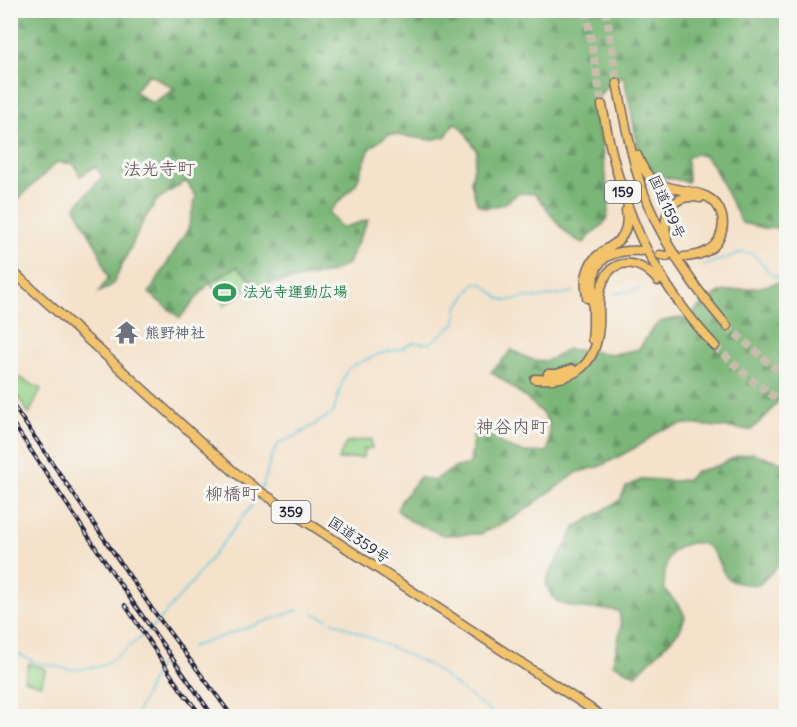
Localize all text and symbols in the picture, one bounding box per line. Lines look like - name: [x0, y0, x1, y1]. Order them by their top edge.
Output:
- district label: 法光寺町: [123, 157, 195, 180]
- street label: 国道159号: [645, 172, 690, 242]
- road number: 159: [605, 181, 641, 203]
- sports icon: 法光寺運動広場: [212, 279, 238, 305]
- place label: 法光寺運動広場: [243, 282, 348, 301]
- temple icon: 熊野神社: [114, 320, 140, 346]
- place label: 熊野神社: [145, 323, 205, 342]
- district label: 神谷内町: [476, 415, 548, 438]
- district label: 柳橋町: [205, 482, 259, 505]
- road number: 359: [272, 501, 310, 523]
- street label: 国道359号: [325, 512, 394, 567]

